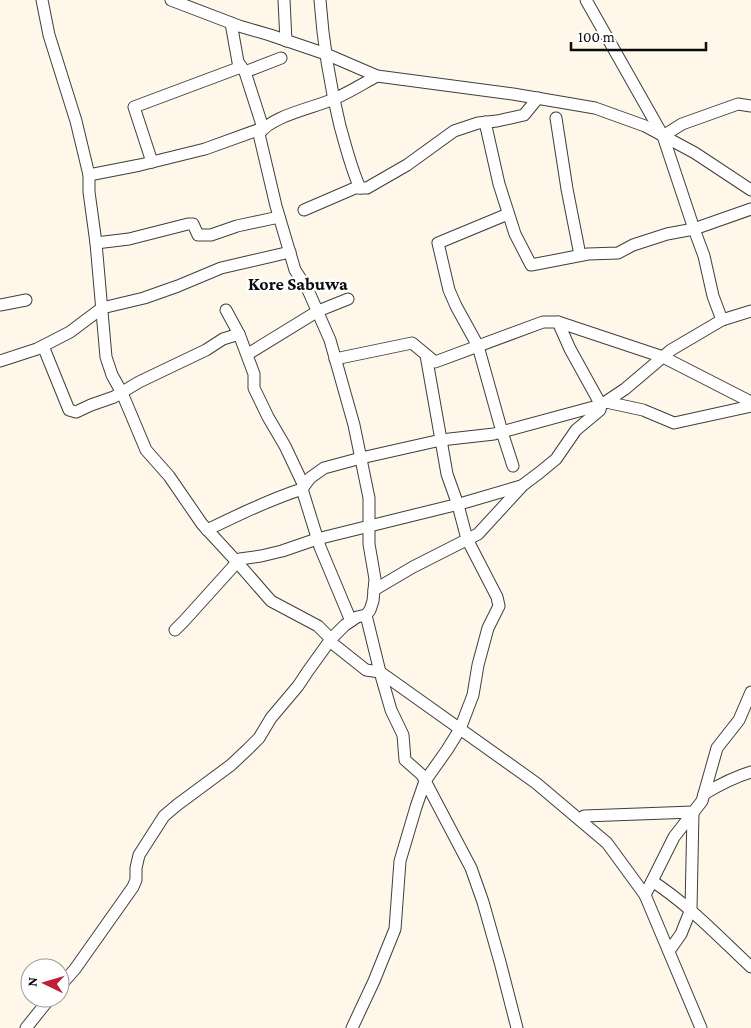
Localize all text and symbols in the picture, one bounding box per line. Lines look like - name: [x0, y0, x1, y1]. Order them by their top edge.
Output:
- scale bar: [571, 20, 706, 52]
- text: 100 m: [578, 29, 615, 45]
- district label: Kore Sabuwa: [248, 274, 348, 294]
- north arrow: [20, 958, 70, 1008]
- text: N: [24, 976, 40, 987]

